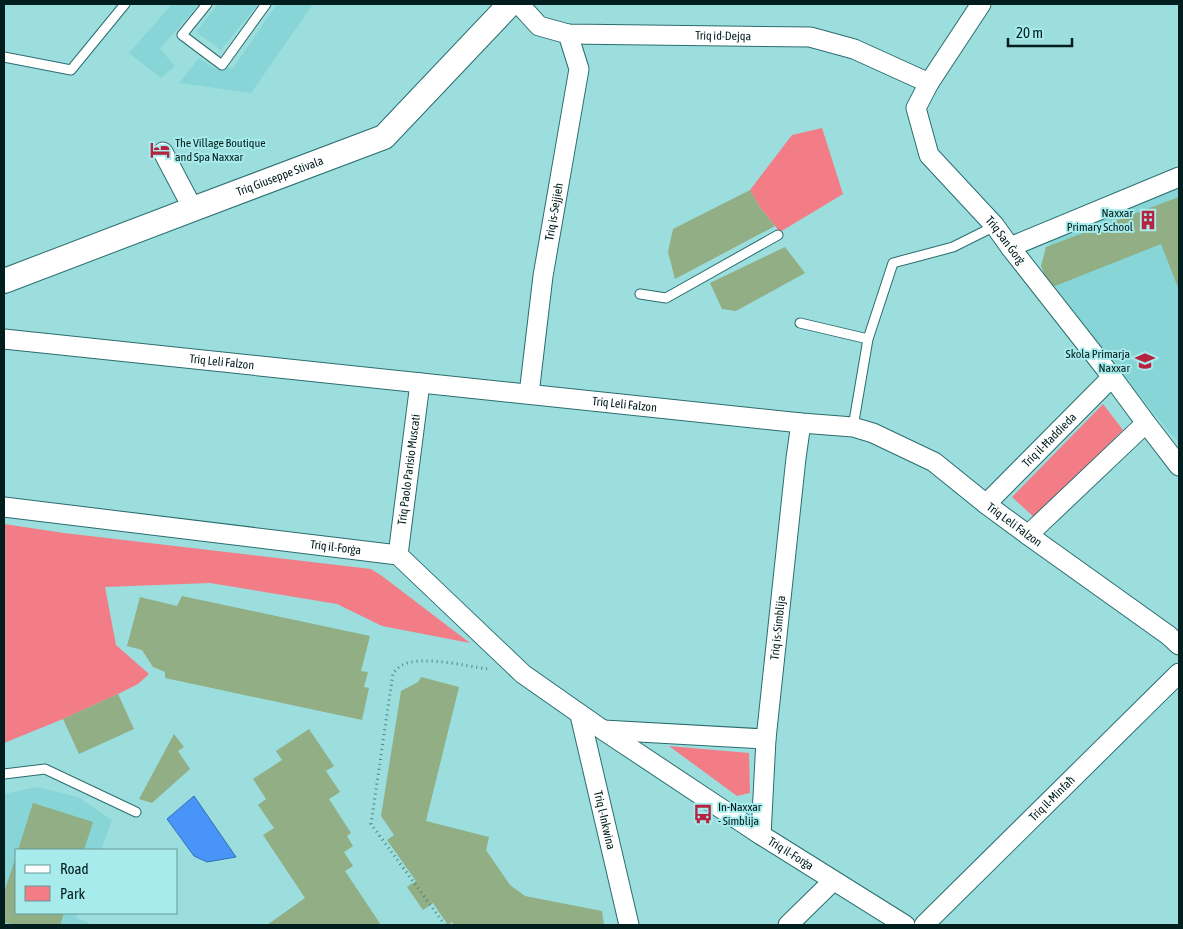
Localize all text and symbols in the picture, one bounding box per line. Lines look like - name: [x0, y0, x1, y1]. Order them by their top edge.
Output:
- scale bar: [1008, 15, 1072, 47]
- text: 20 m: [1016, 24, 1043, 41]
- street label: Triq id-Dejqa: [695, 29, 751, 43]
- place label: The Village Boutique and Spa Naxxar: [175, 136, 266, 164]
- hotel icon: The Village Boutique and Spa Naxxar: [149, 139, 171, 161]
- street label: Triq Giuseppe Stivala: [234, 154, 325, 199]
- street label: Triq is-Sejjieh: [542, 182, 566, 242]
- place label: Naxxar Primary School: [1067, 206, 1134, 234]
- building icon: Naxxar Primary School: [1137, 209, 1159, 231]
- street label: Triq San Ġorġ: [983, 213, 1028, 268]
- place label: Skola Primarja Naxxar: [1066, 347, 1130, 375]
- school or university icon: Skola Primarja Naxxar: [1134, 350, 1156, 372]
- street label: Triq Leli Falzon: [189, 352, 255, 372]
- street label: Triq Leli Falzon: [592, 394, 658, 415]
- street label: Triq il-Ħaddieda: [1020, 410, 1079, 470]
- street label: Triq Paolo Parisio Muscati: [395, 413, 423, 526]
- street label: Triq Leli Falzon: [984, 500, 1045, 550]
- street label: Triq il-Forġa: [309, 537, 362, 557]
- street label: Triq is-Simblija: [767, 595, 788, 661]
- street label: Triq il-Minfaħ: [1026, 773, 1078, 824]
- street label: Triq l-Inkwina: [591, 789, 618, 851]
- place label: In-Naxxar - Simblija: [718, 800, 762, 828]
- bus stop icon: In-Naxxar - Simblija: [692, 803, 714, 825]
- street label: Triq il-Forġa: [765, 834, 816, 873]
- legend: [15, 849, 178, 914]
- text: Road: [60, 860, 89, 877]
- text: Park: [60, 885, 85, 902]

